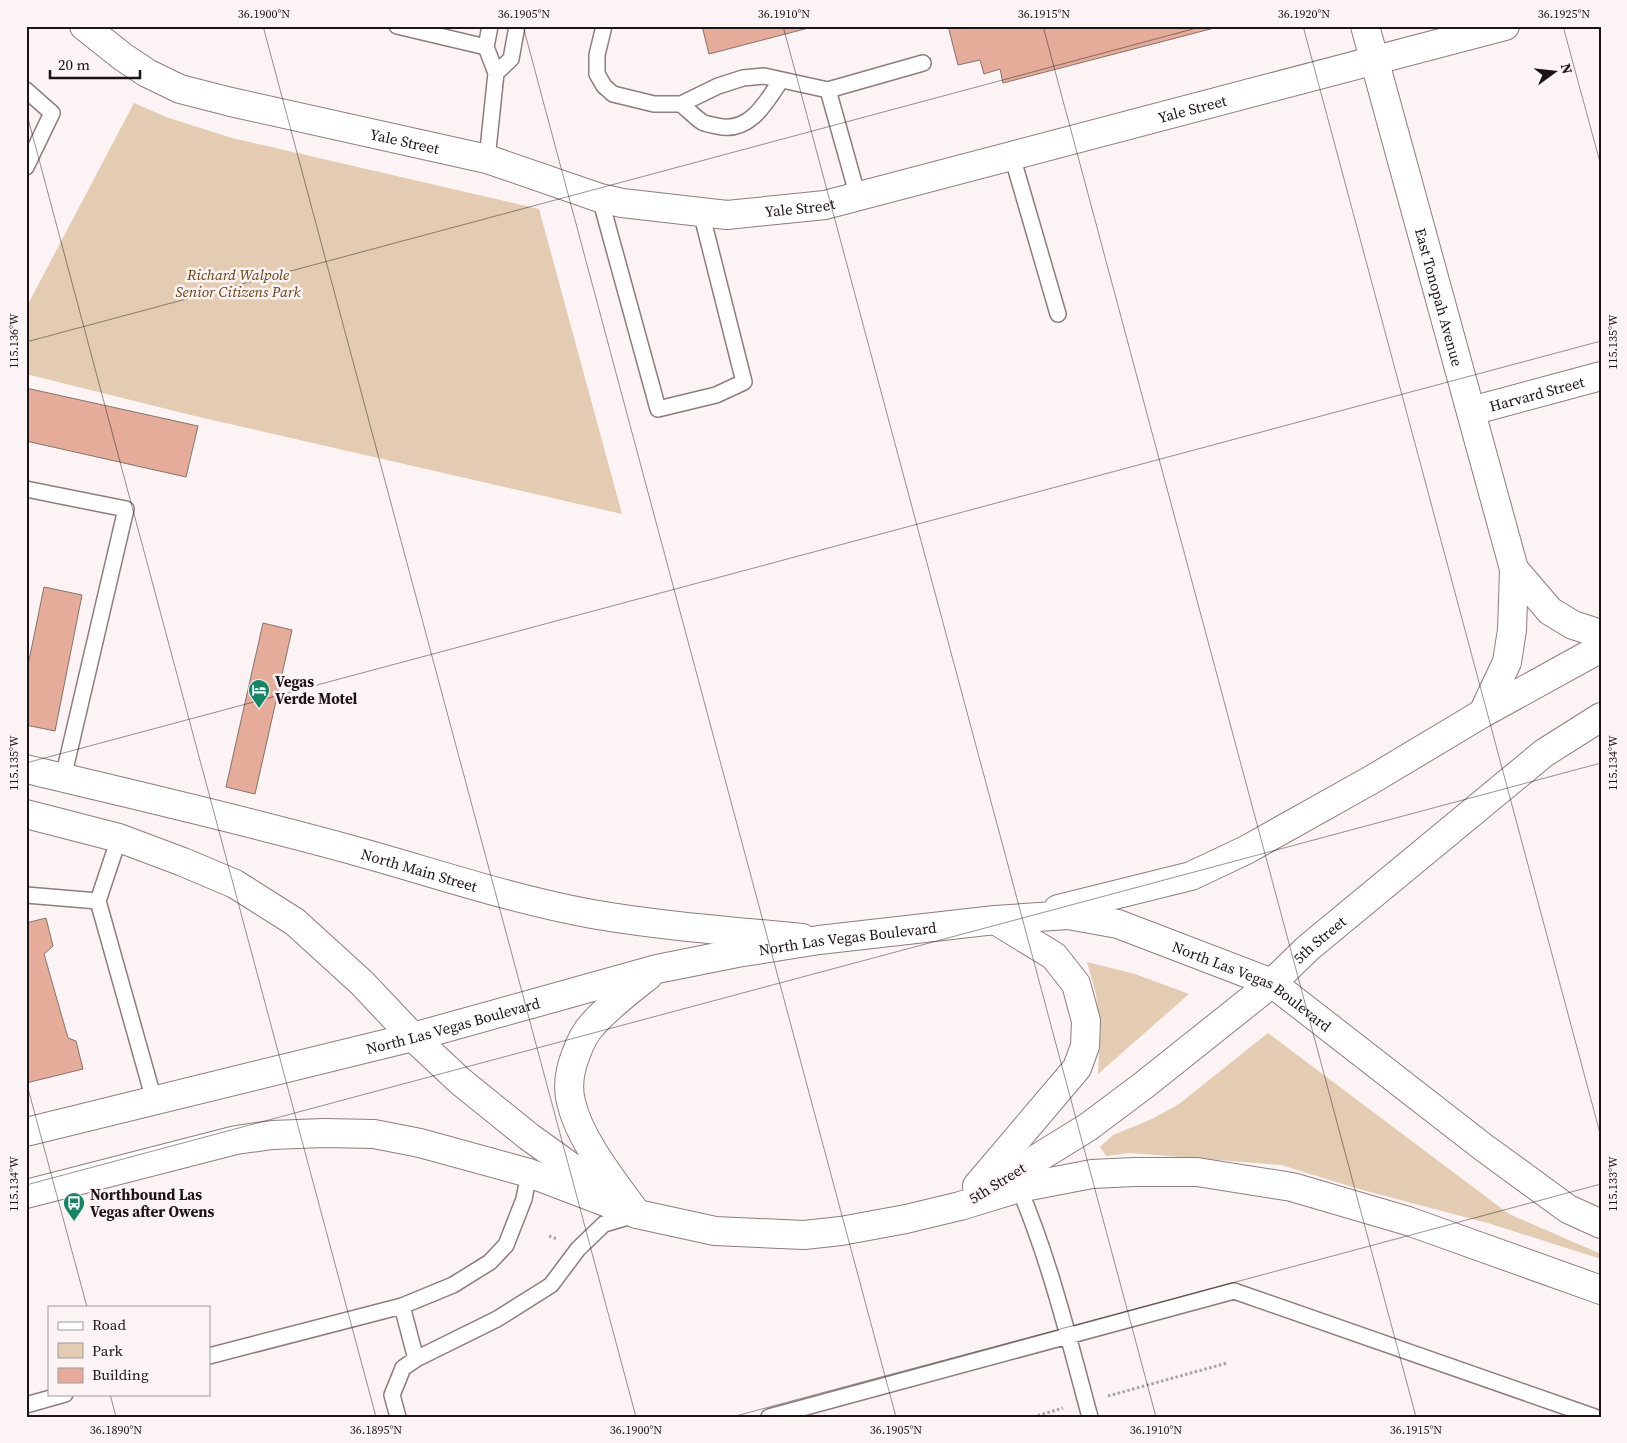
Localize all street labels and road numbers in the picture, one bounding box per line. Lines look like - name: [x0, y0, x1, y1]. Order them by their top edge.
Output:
- street label: Yale Street: [1155, 89, 1229, 128]
- street label: Yale Street: [368, 123, 442, 159]
- street label: Yale Street: [764, 192, 837, 222]
- street label: East Tonopah Avenue: [1410, 225, 1468, 369]
- street label: Harvard Street: [1487, 370, 1587, 416]
- street label: North Main Street: [359, 843, 480, 896]
- street label: 5th Street: [1288, 911, 1350, 968]
- street label: North Las Vegas Boulevard: [757, 916, 938, 960]
- street label: North Las Vegas Boulevard: [1169, 935, 1337, 1036]
- street label: North Las Vegas Boulevard: [364, 992, 543, 1059]
- street label: 5th Street: [964, 1157, 1030, 1209]

